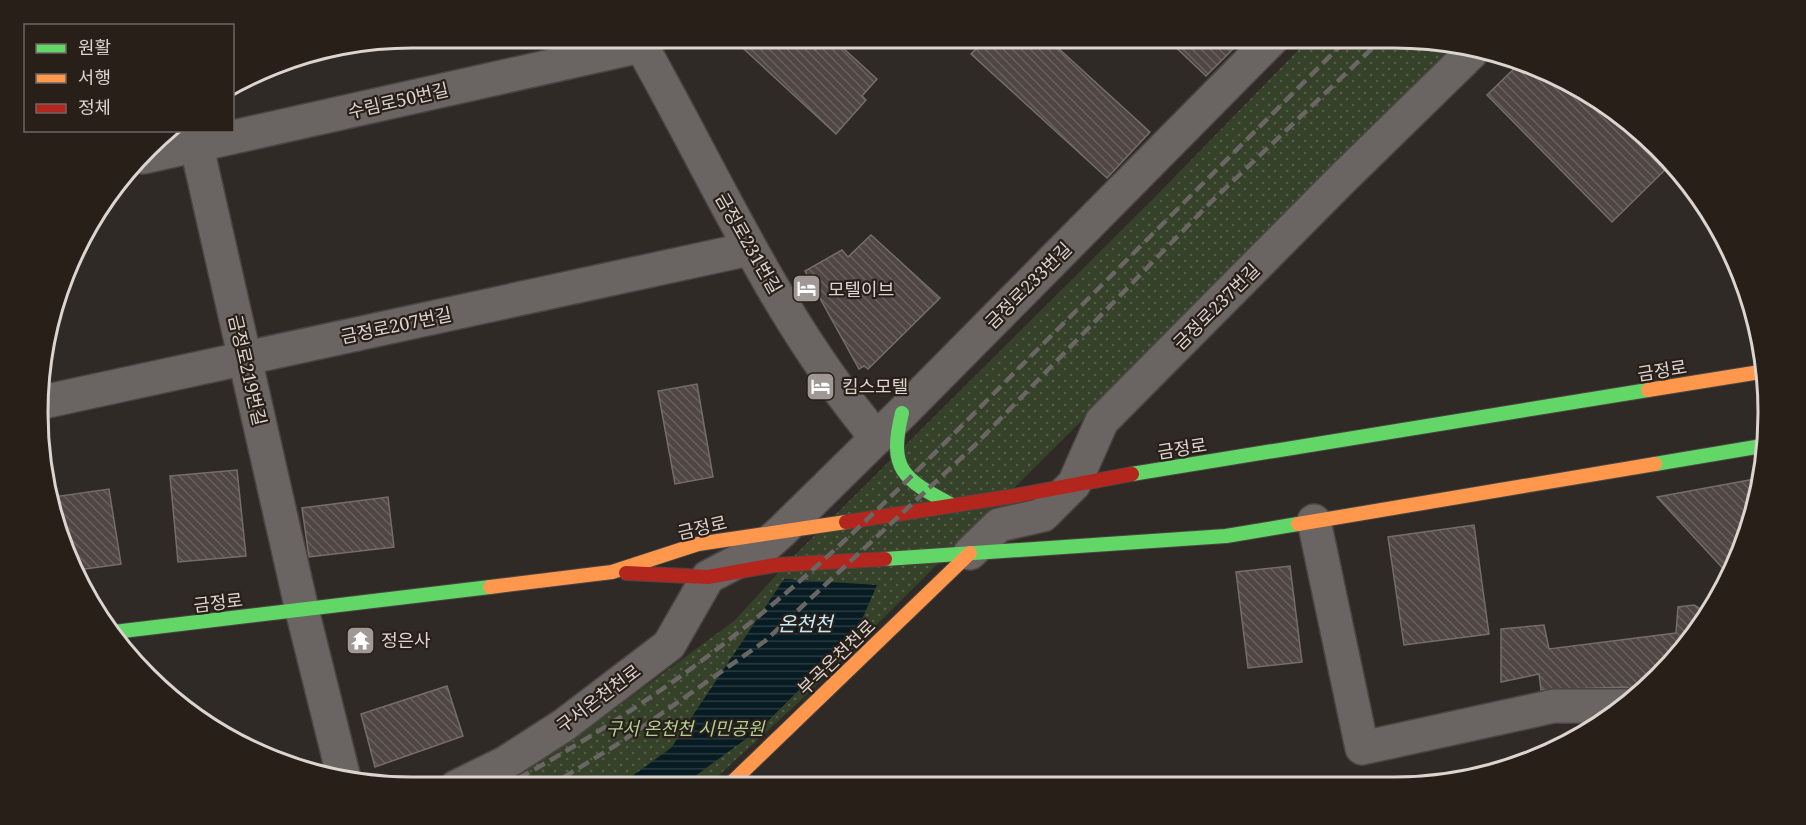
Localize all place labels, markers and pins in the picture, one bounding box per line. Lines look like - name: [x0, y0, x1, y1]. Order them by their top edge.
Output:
- hotel icon: 모텔이브: [791, 273, 823, 305]
- place label: 모텔이브: [828, 277, 894, 301]
- hotel icon: 킴스모텔: [805, 370, 837, 402]
- place label: 킴스모텔: [842, 374, 908, 398]
- temple icon: 정은사: [344, 624, 376, 656]
- place label: 정은사: [381, 628, 431, 652]

